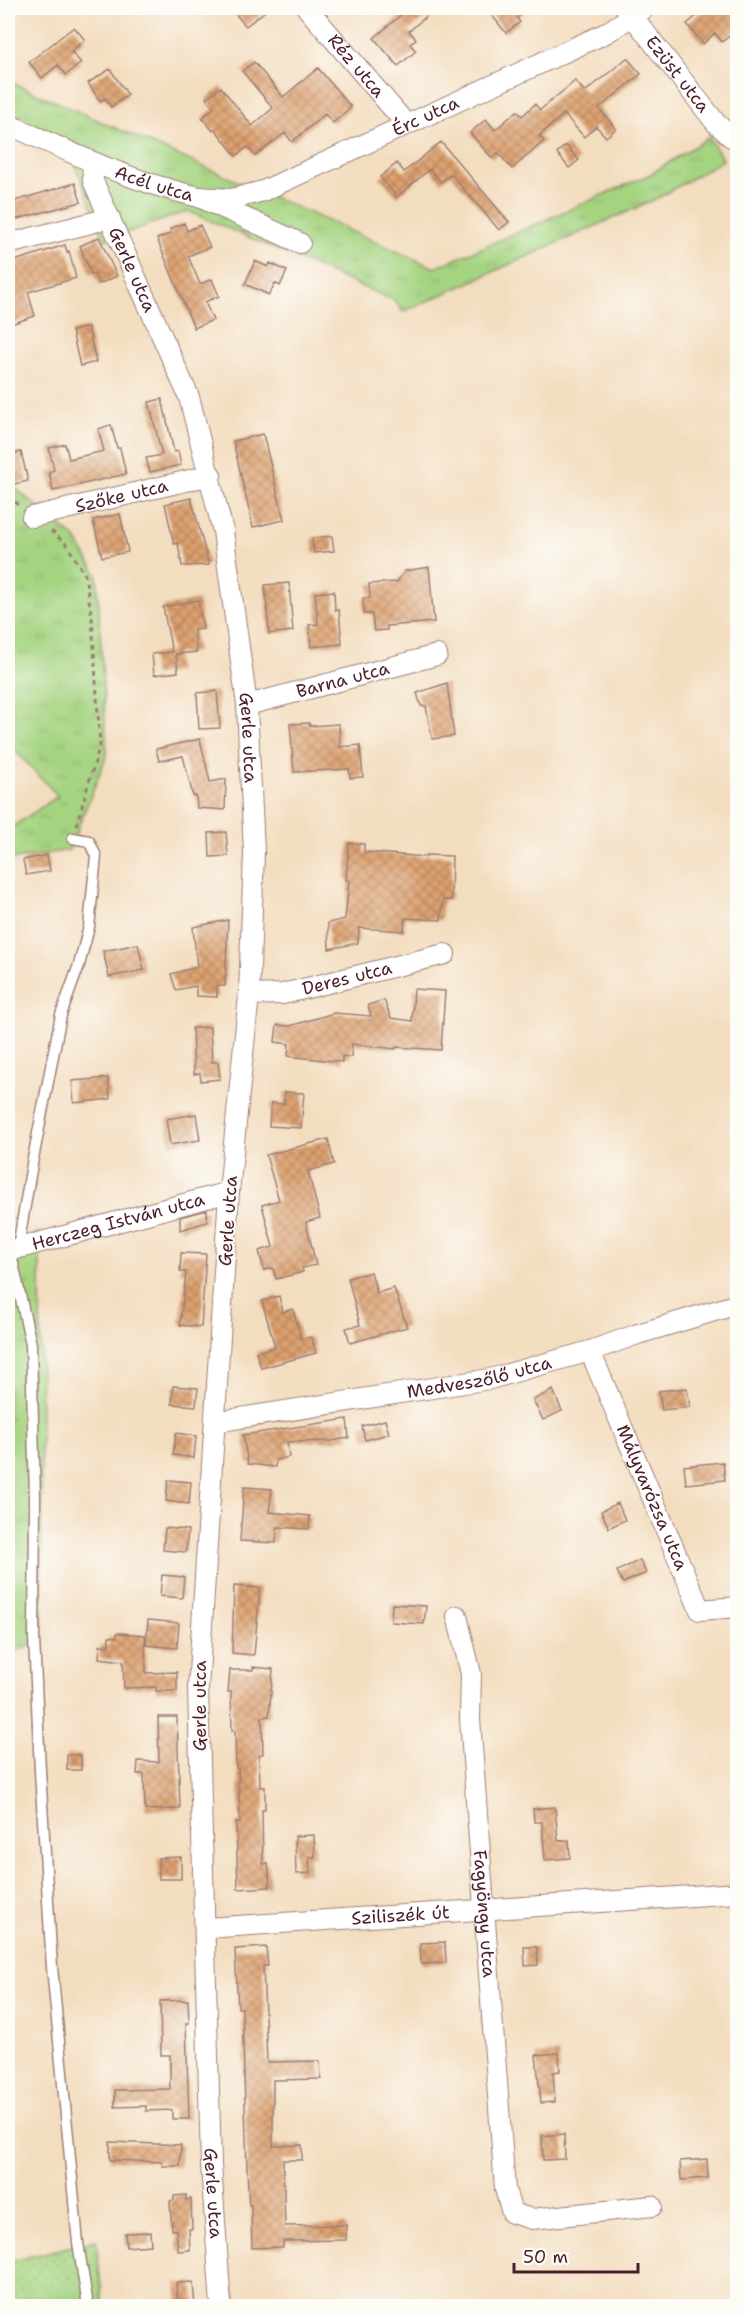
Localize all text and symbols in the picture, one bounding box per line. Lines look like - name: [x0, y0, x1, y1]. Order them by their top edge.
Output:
- street label: Réz utca: [322, 29, 390, 103]
- street label: Ezüst utca: [640, 31, 715, 118]
- street label: Érc utca: [388, 90, 463, 142]
- street label: Acél utca: [111, 160, 196, 207]
- street label: Gerle utca: [103, 223, 162, 316]
- street label: Szőke utca: [73, 474, 170, 518]
- street label: Barna utca: [294, 656, 392, 704]
- street label: Gerle utca: [233, 691, 263, 784]
- street label: Deres utca: [300, 956, 394, 1001]
- street label: Gerle utca: [213, 1175, 243, 1267]
- street label: Herczeg István utca: [29, 1187, 207, 1256]
- street label: Medveszőlő utca: [405, 1350, 554, 1404]
- street label: Mályvarózsa utca: [611, 1421, 694, 1574]
- street label: Gerle utca: [188, 1661, 212, 1751]
- street label: Fagyöngy utca: [468, 1849, 501, 1978]
- street label: Sziliszék út: [351, 1900, 451, 1930]
- street label: Gerle utca: [199, 2148, 228, 2239]
- scale bar: [514, 2236, 638, 2274]
- text: 50 m: [523, 2245, 568, 2269]

